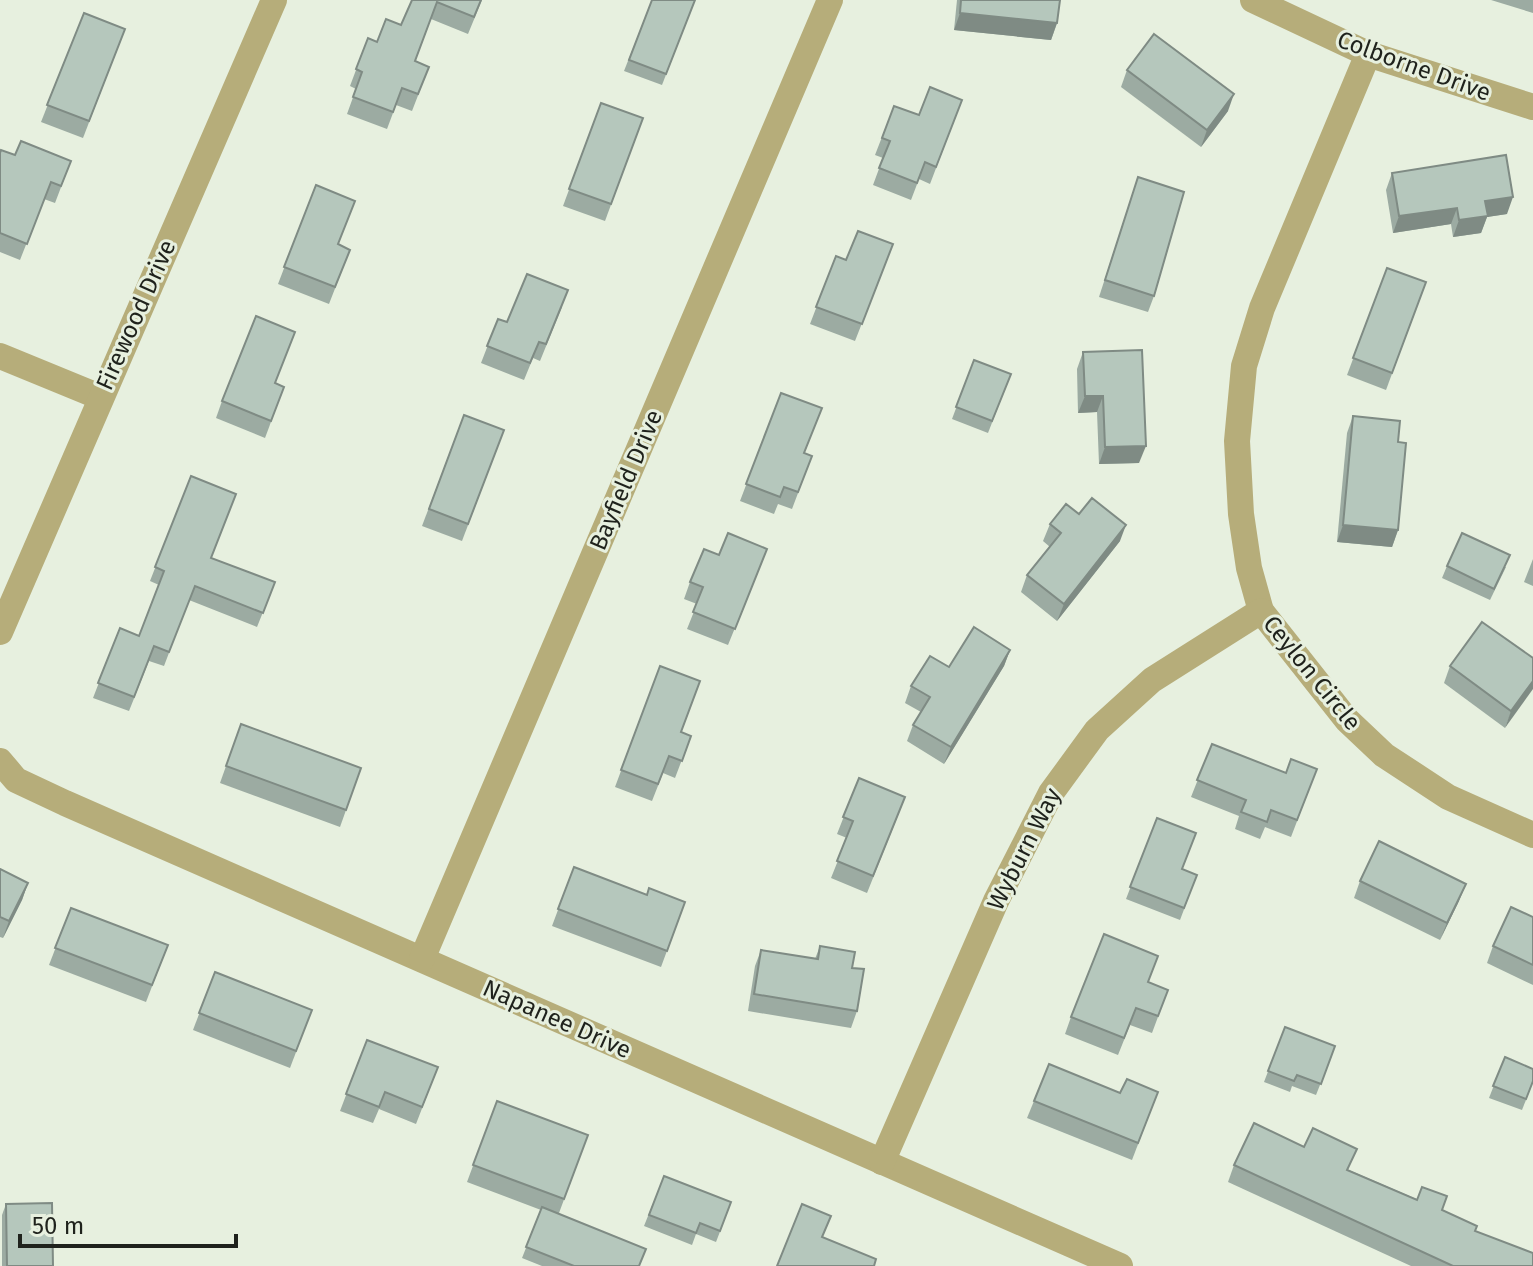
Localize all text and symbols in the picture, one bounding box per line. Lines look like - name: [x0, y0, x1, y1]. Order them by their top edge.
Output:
- street label: Colborne Drive: [1333, 25, 1495, 107]
- street label: Firewood Drive: [90, 236, 182, 394]
- street label: Bayfield Drive: [584, 406, 668, 554]
- street label: Ceylon Circle: [1257, 610, 1367, 736]
- street label: Wyburn Way: [981, 783, 1067, 915]
- street label: Napanee Drive: [479, 974, 635, 1064]
- scale bar: [20, 1198, 236, 1248]
- text: 50 m: [32, 1212, 84, 1240]

